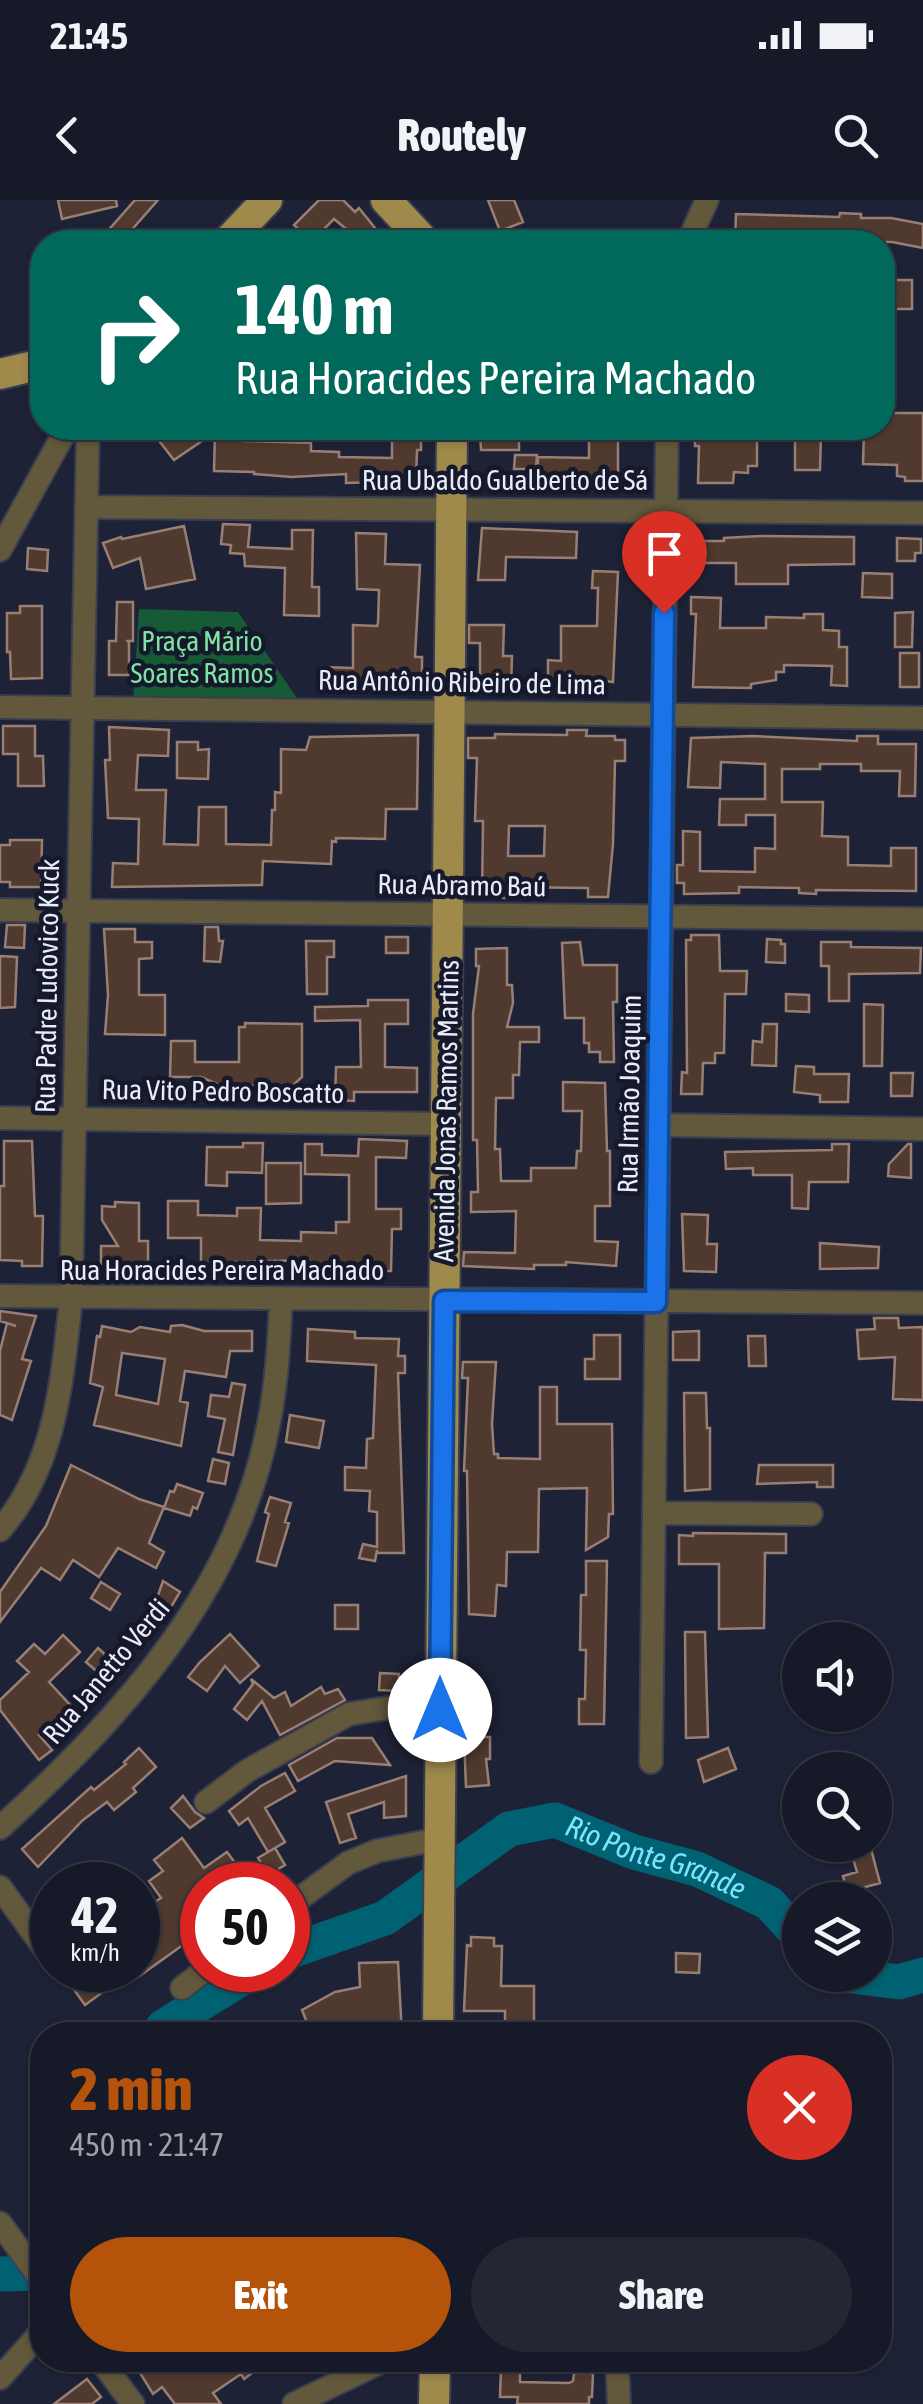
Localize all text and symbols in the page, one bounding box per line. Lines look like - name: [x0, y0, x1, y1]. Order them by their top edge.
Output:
- text: 21:45: [50, 14, 128, 57]
- icon: back: [40, 108, 95, 163]
- icon: search: [828, 108, 883, 163]
- text: Routely: [397, 109, 526, 161]
- text: 140 m: [235, 269, 394, 349]
- icon: right: [70, 270, 200, 400]
- text: Rua Horacides Pereira Machado: [235, 352, 756, 404]
- street label: Rua Ubaldo Gualberto de Sá: [362, 464, 648, 496]
- pin: [622, 511, 707, 614]
- icon: arrive: [637, 526, 692, 581]
- park label: Praça Mário Soares Ramos: [131, 625, 273, 689]
- street label: Rua Antônio Ribeiro de Lima: [318, 663, 606, 701]
- street label: Rua Padre Ludovico Kuck: [29, 859, 65, 1113]
- street label: Rua Abramo Baú: [377, 868, 547, 902]
- street label: Avenida Jonas Ramos Martins: [427, 960, 465, 1262]
- street label: Rua Irmão Joaquim: [611, 994, 647, 1194]
- street label: Rua Vito Pedro Boscatto: [101, 1073, 345, 1109]
- street label: Rua Horacides Pereira Machado: [60, 1254, 384, 1286]
- street label: Rua Janetto Verdi: [36, 1592, 176, 1750]
- map controls: [782, 1622, 892, 1992]
- button: sound: [782, 1622, 892, 1732]
- position arrow: [388, 1658, 492, 1762]
- button: search: [782, 1752, 892, 1862]
- water label: Rio Ponte Grande: [561, 1808, 752, 1906]
- speed limit sign: 50: [180, 1862, 310, 1992]
- button: layers: [782, 1882, 892, 1992]
- text: 42: [71, 1886, 118, 1944]
- text: km/h: [70, 1938, 120, 1966]
- text: 2 min: [70, 2054, 193, 2123]
- button: close: [747, 2055, 852, 2160]
- text: 450 m · 21:47: [70, 2126, 224, 2163]
- button: Exit: [70, 2237, 451, 2352]
- button: Share: [471, 2237, 852, 2352]

